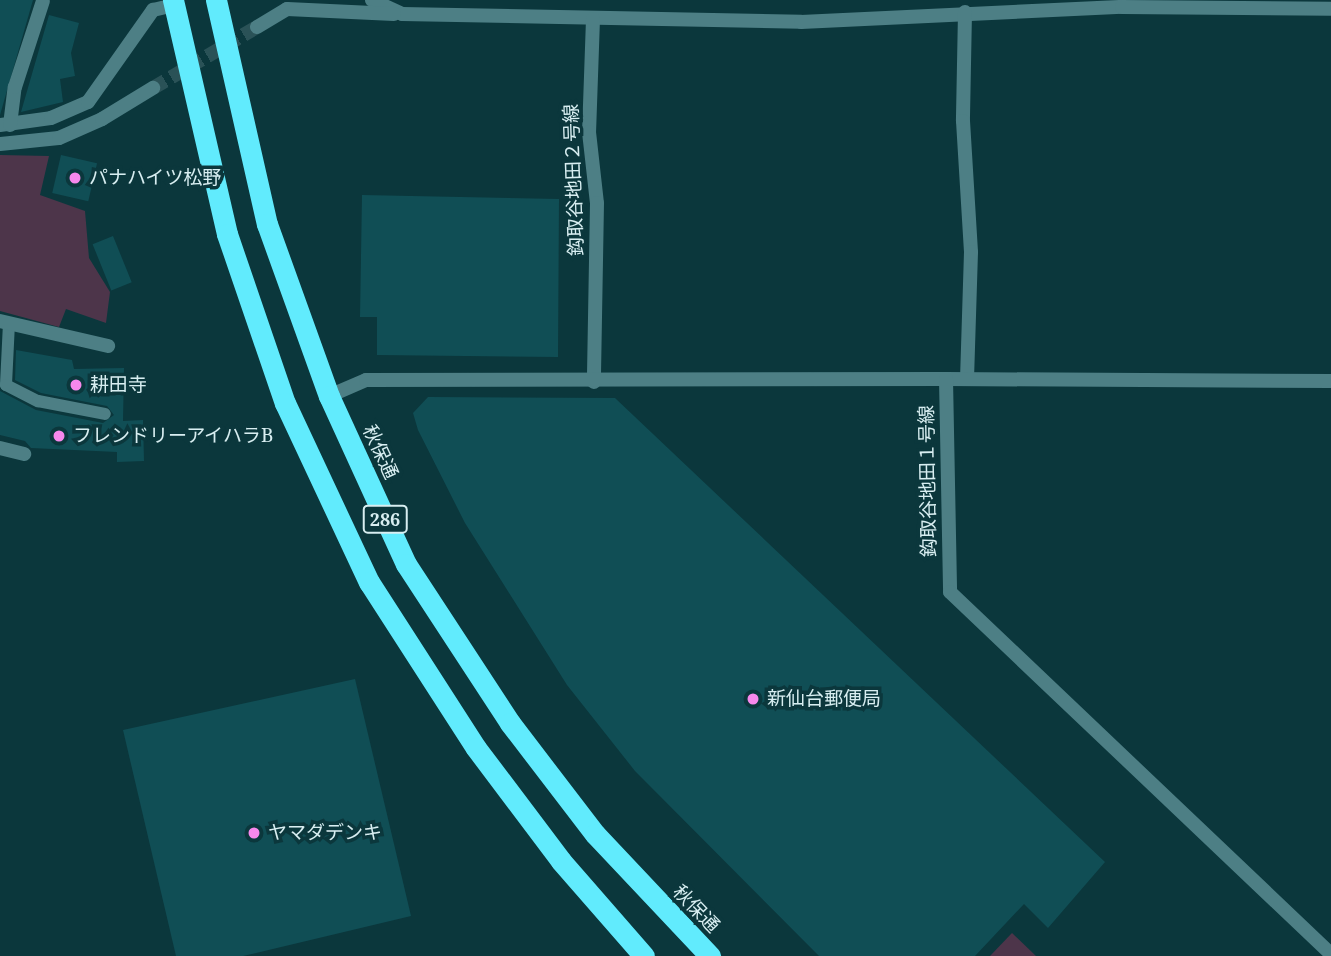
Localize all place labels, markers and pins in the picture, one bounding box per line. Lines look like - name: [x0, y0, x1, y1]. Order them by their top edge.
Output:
- place label: パナハイツ松野: [89, 167, 222, 189]
- marker: パナハイツ松野: [67, 170, 83, 186]
- place label: 耕田寺: [90, 374, 147, 396]
- marker: 耕田寺: [68, 377, 84, 393]
- place label: フレンドリーアイハラB: [73, 425, 275, 447]
- marker: フレンドリーアイハラB: [51, 428, 67, 444]
- place label: 新仙台郵便局: [767, 688, 881, 710]
- marker: 新仙台郵便局: [745, 691, 761, 707]
- place label: ヤマダデンキ: [268, 822, 382, 844]
- marker: ヤマダデンキ: [246, 825, 262, 841]

